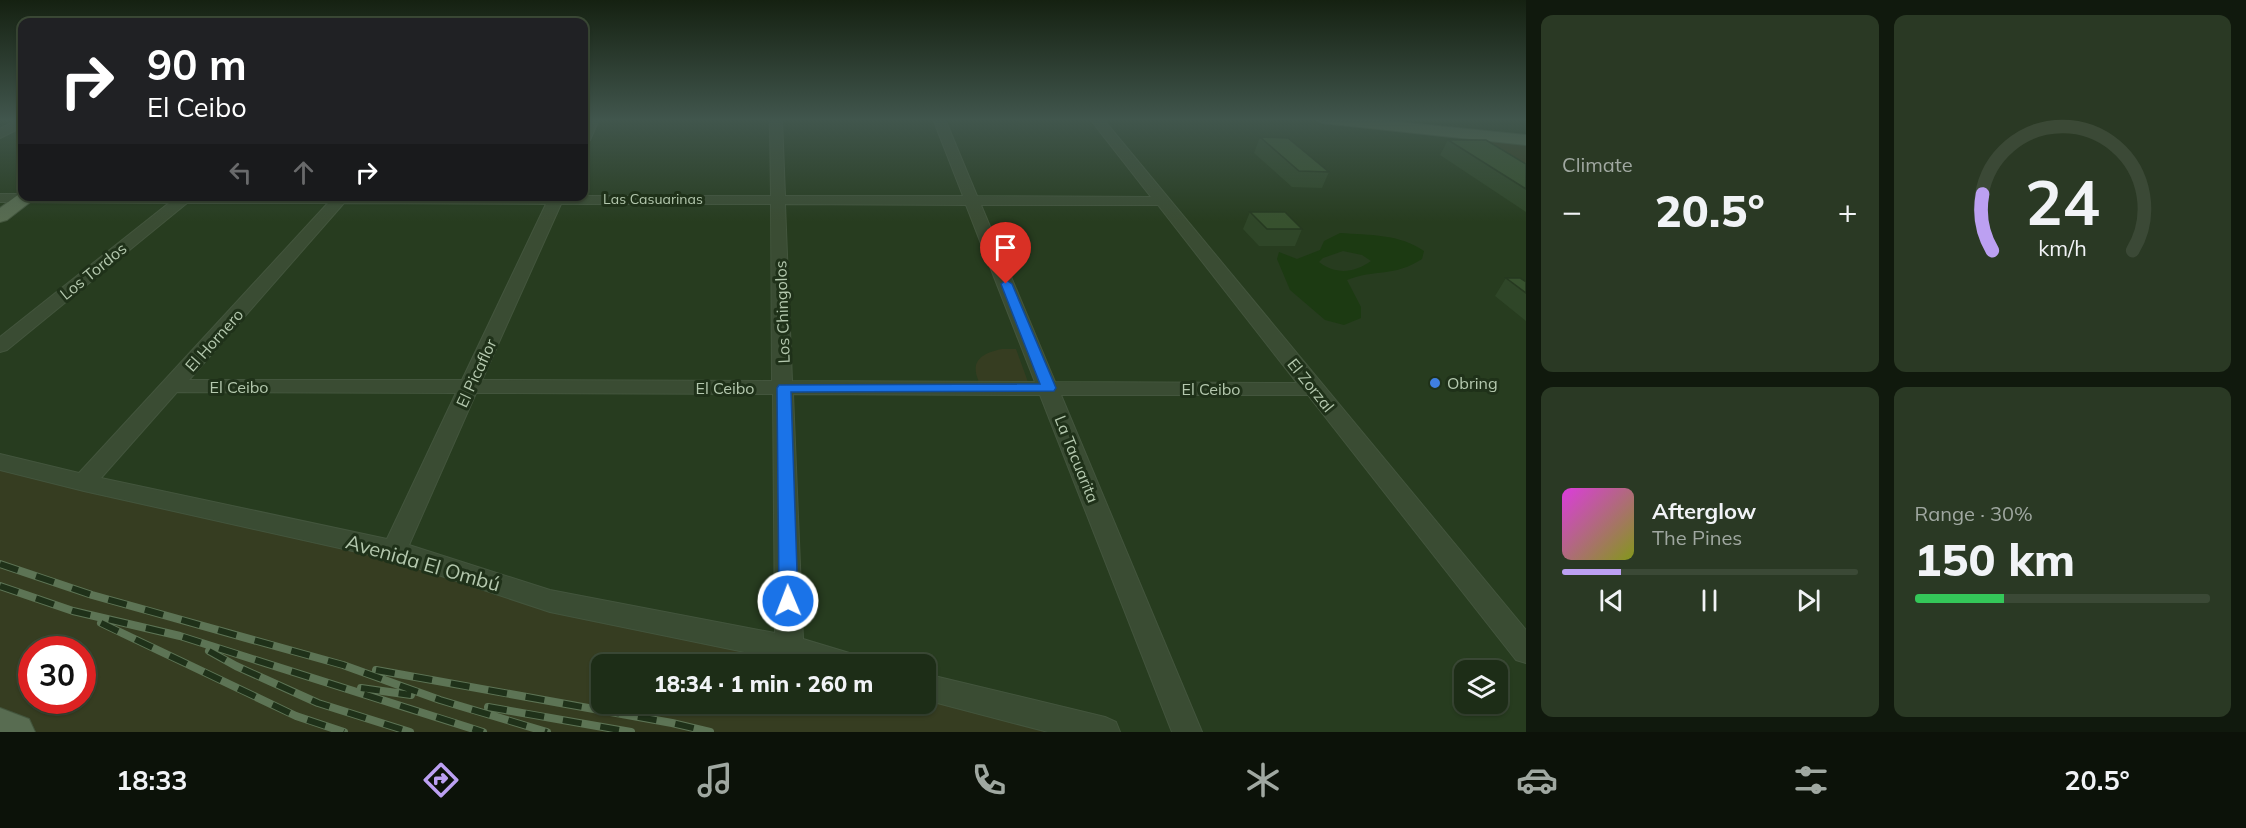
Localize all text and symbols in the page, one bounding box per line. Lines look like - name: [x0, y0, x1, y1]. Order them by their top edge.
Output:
- text: 90 m: [147, 38, 247, 91]
- icon: right: [48, 42, 126, 120]
- text: El Ceibo: [147, 90, 247, 124]
- text: Climate: [1562, 152, 1633, 177]
- icon: left: [224, 156, 257, 189]
- icon: ahead: [287, 156, 320, 189]
- icon: right: [350, 156, 383, 189]
- text: 24: [2025, 162, 2100, 241]
- text: 20.5°: [1655, 182, 1765, 238]
- street label: Las Casuarinas: [603, 190, 703, 208]
- text: −: [1562, 190, 1582, 231]
- text: +: [1838, 190, 1857, 231]
- pin: [980, 222, 1031, 284]
- icon: arrive: [989, 231, 1022, 264]
- text: km/h: [2038, 234, 2086, 261]
- street label: Los Tordos: [56, 238, 130, 304]
- street label: Los Chingolos: [770, 260, 794, 364]
- street label: El Hornero: [181, 305, 247, 375]
- street label: El Picaflor: [451, 335, 501, 410]
- street label: El Zorzal: [1283, 354, 1339, 416]
- place label: Obring: [1447, 373, 1498, 393]
- marker: Obring: [1428, 376, 1442, 390]
- street label: El Ceibo: [209, 377, 269, 397]
- street label: El Ceibo: [695, 378, 755, 398]
- street label: El Ceibo: [1181, 379, 1241, 399]
- street label: La Tacuarita: [1050, 413, 1104, 505]
- text: Afterglow: [1652, 497, 1756, 525]
- text: Range · 30%: [1915, 501, 2033, 526]
- text: The Pines: [1652, 525, 1742, 550]
- street label: Avenida El Ombú: [343, 529, 503, 597]
- text: 150 km: [1915, 531, 2075, 587]
- position arrow: [756, 569, 820, 633]
- icon: previous: [1595, 584, 1628, 617]
- icon: pause: [1693, 584, 1726, 617]
- icon: next: [1792, 584, 1825, 617]
- speed limit sign: 30: [18, 636, 96, 714]
- map controls: [1454, 660, 1508, 714]
- button: layers: [1454, 660, 1508, 714]
- text: 18:34 · 1 min · 260 m: [654, 670, 873, 698]
- icon: directions: [420, 759, 462, 801]
- icon: music: [694, 759, 736, 801]
- icon: phone: [968, 759, 1010, 801]
- icon: climate: [1242, 759, 1284, 801]
- icon: car: [1516, 759, 1558, 801]
- icon: filters: [1790, 759, 1832, 801]
- text: 18:33: [116, 763, 188, 797]
- text: 20.5°: [2064, 763, 2130, 797]

